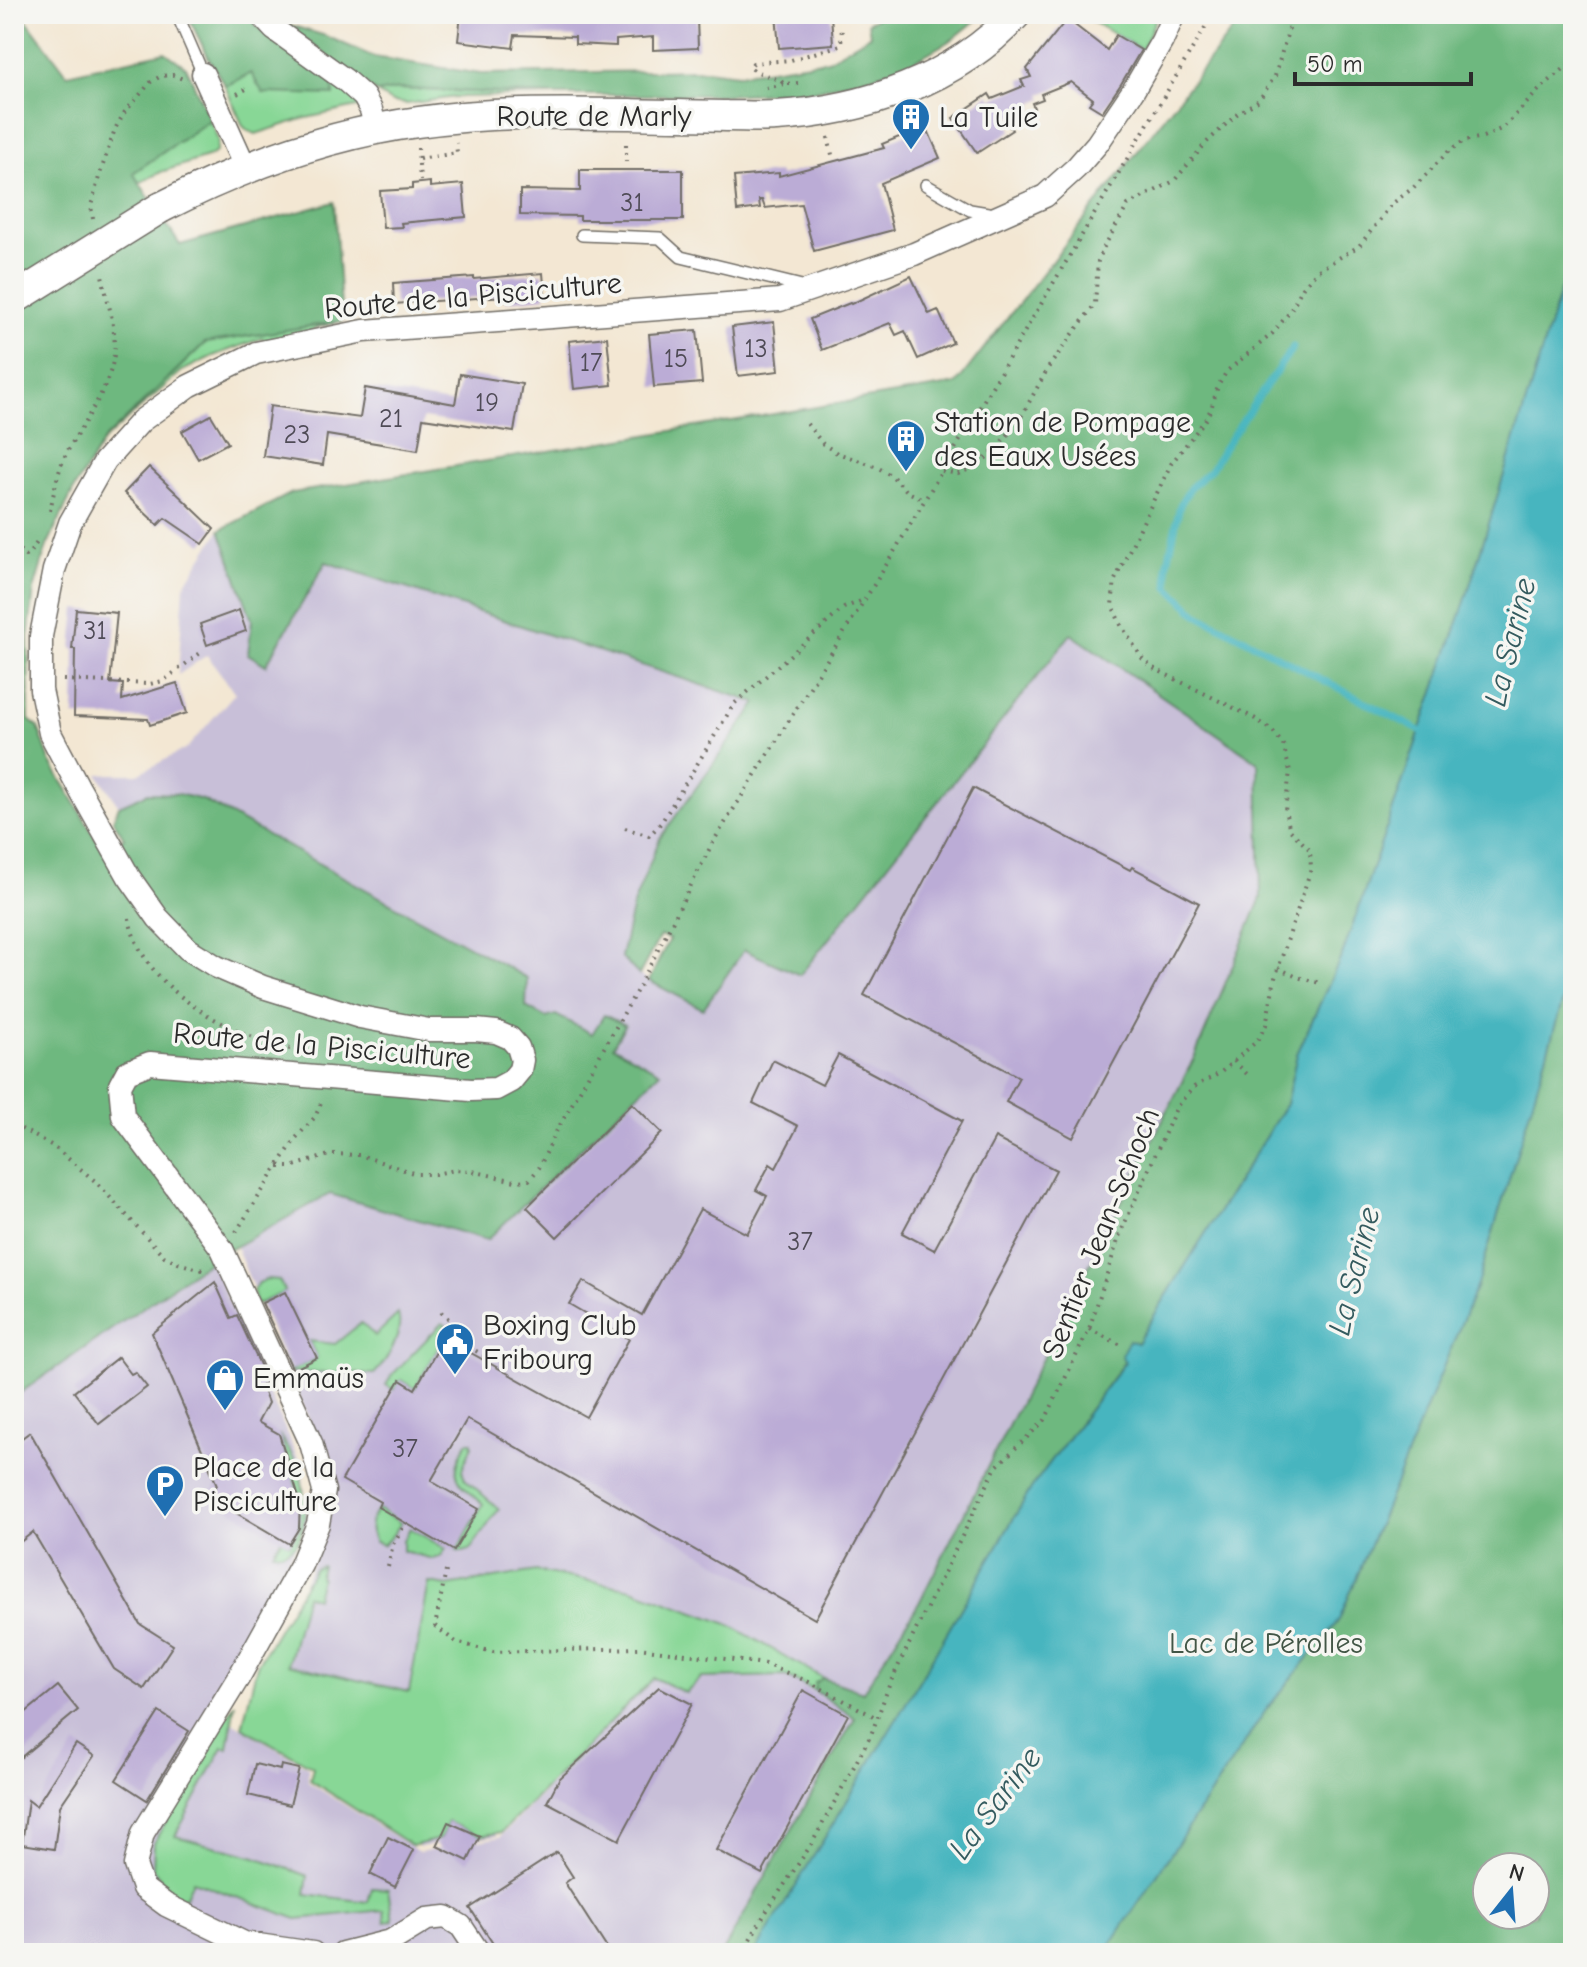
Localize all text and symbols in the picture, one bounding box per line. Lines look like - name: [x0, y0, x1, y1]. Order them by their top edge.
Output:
- scale bar: [1295, 36, 1471, 86]
- text: 50 m: [1307, 50, 1363, 78]
- building icon: La Tuile: [890, 96, 932, 151]
- street label: Route de Marly: [497, 99, 692, 134]
- place label: La Tuile: [939, 100, 1038, 135]
- house number: 31: [620, 188, 644, 218]
- street label: Route de la Pisciculture: [323, 266, 623, 326]
- house number: 13: [744, 334, 768, 364]
- house number: 15: [664, 344, 688, 374]
- house number: 17: [580, 348, 602, 378]
- house number: 19: [475, 388, 499, 418]
- house number: 21: [379, 404, 403, 434]
- place label: Station de Pompage des Eaux Usées: [934, 405, 1191, 474]
- building icon: Station de Pompage des Eaux Usées: [885, 418, 927, 473]
- house number: 23: [284, 420, 310, 450]
- water label: La Sarine: [1476, 574, 1544, 710]
- house number: 31: [83, 616, 107, 646]
- street label: Route de la Pisciculture: [172, 1016, 472, 1076]
- street label: Sentier Jean-Schoch: [1035, 1103, 1167, 1363]
- water label: La Sarine: [1320, 1203, 1388, 1339]
- house number: 37: [787, 1227, 813, 1257]
- place label: Boxing Club Fribourg: [483, 1308, 637, 1377]
- public building icon: Boxing Club Fribourg: [434, 1321, 476, 1376]
- shop icon: Emmaüs: [204, 1357, 246, 1412]
- place label: Emmaüs: [253, 1361, 364, 1396]
- house number: 37: [392, 1434, 418, 1464]
- place label: Place de la Pisciculture: [193, 1450, 337, 1519]
- parking icon: Place de la Pisciculture: [144, 1463, 186, 1518]
- park label: Lac de Pérolles: [1169, 1626, 1363, 1661]
- water label: La Sarine: [941, 1740, 1049, 1866]
- north arrow: [1471, 1851, 1551, 1931]
- text: N: [1506, 1858, 1527, 1887]

